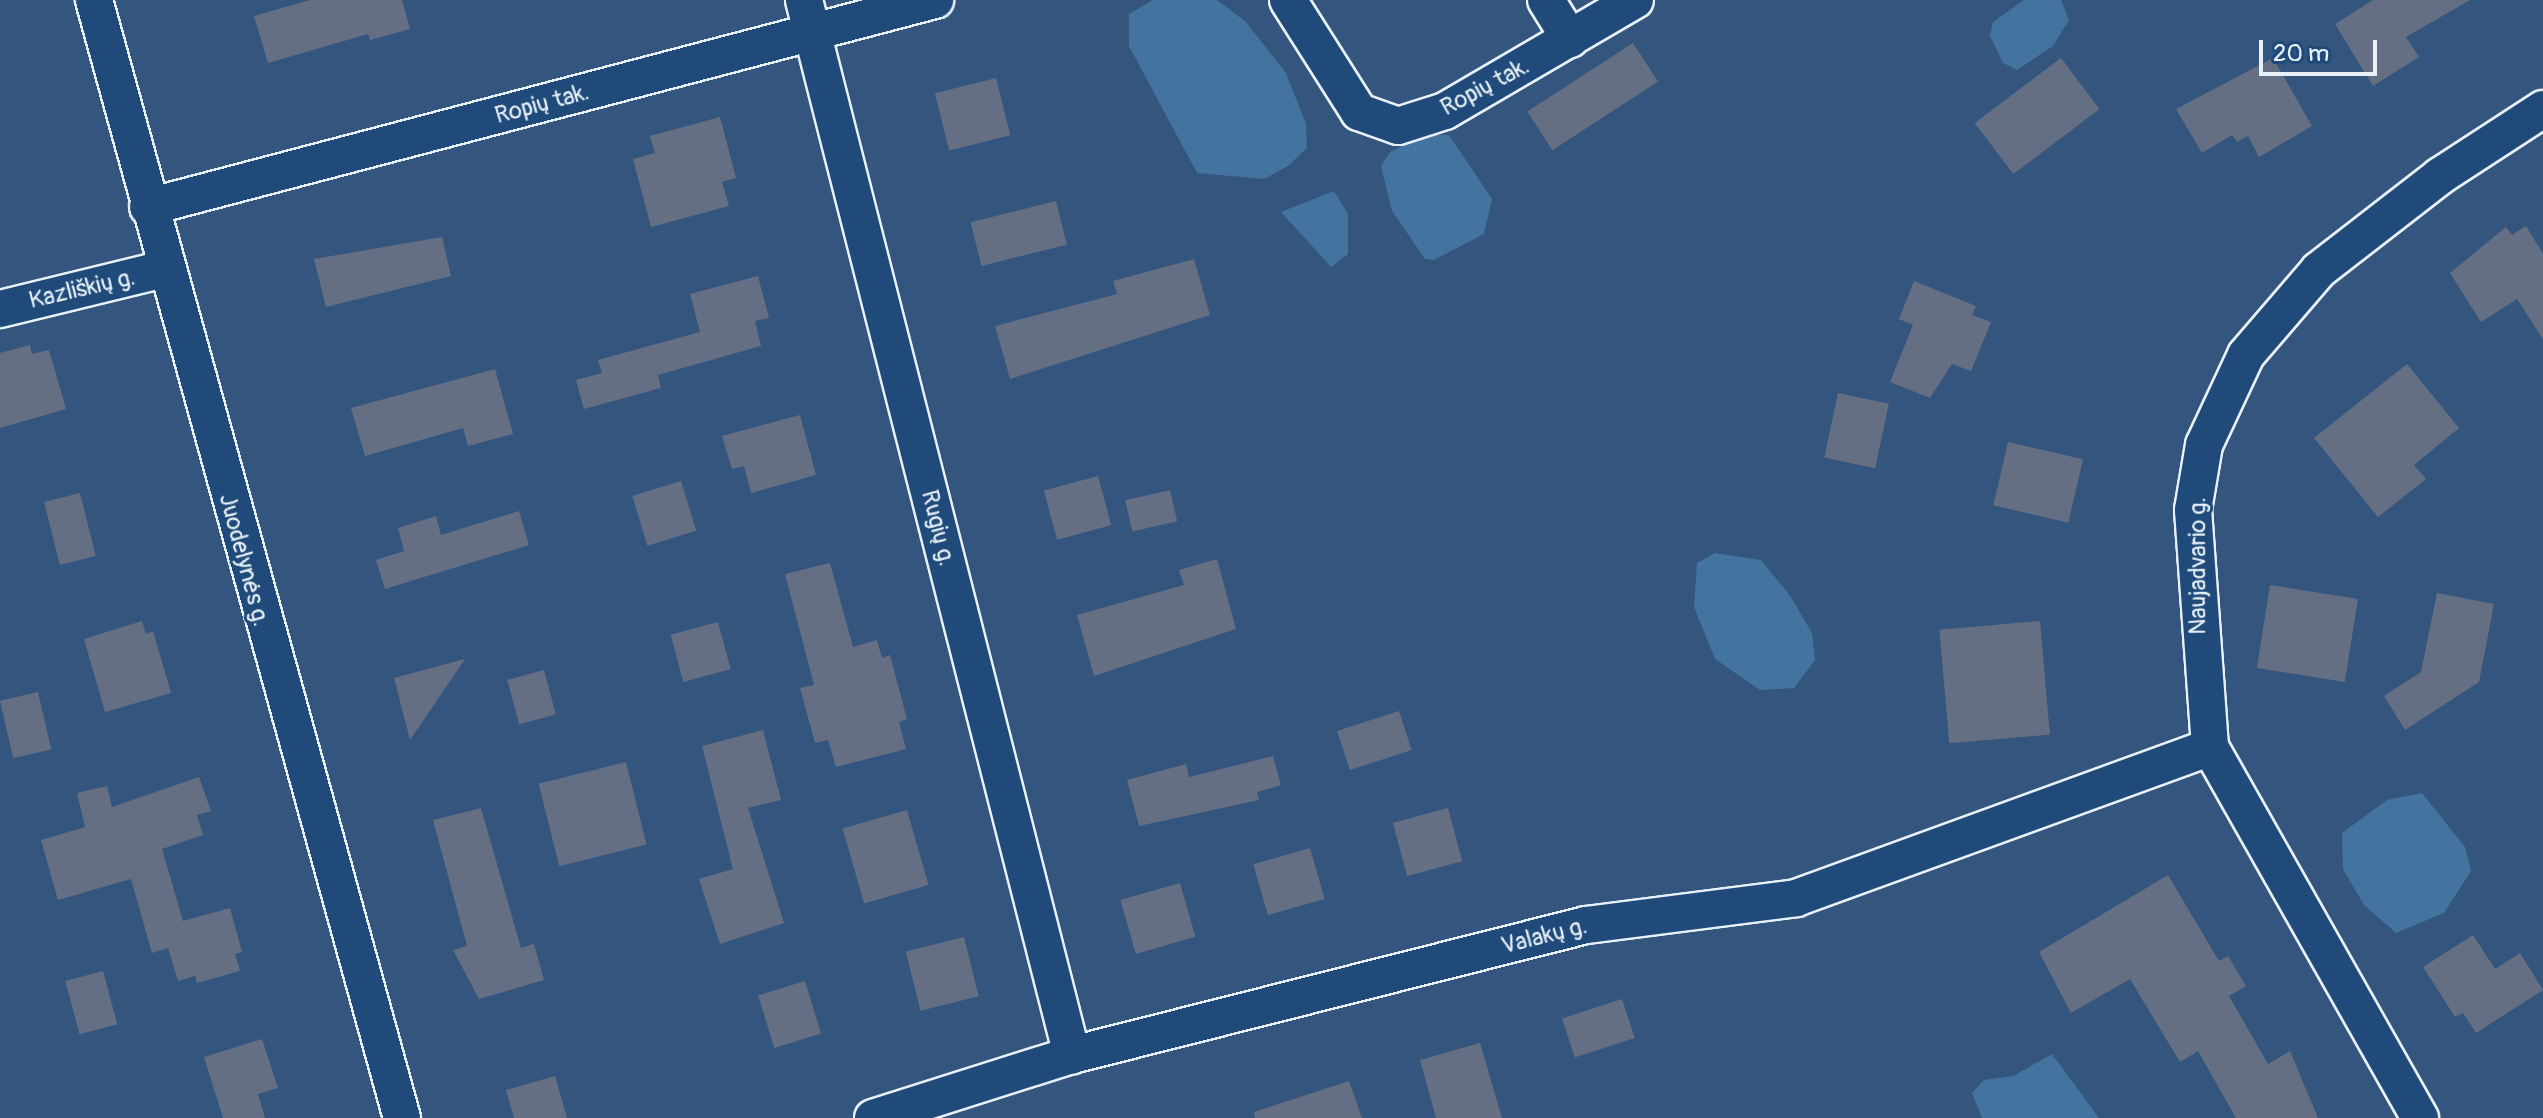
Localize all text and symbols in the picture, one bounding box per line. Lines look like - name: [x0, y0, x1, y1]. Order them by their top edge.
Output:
- scale bar: [2263, 24, 2381, 74]
- text: 20 m: [2273, 39, 2329, 68]
- street label: Ropių tak.: [1436, 52, 1534, 122]
- street label: Ropių tak.: [492, 78, 592, 130]
- street label: Kazliškių g.: [26, 263, 138, 315]
- street label: Rugių g.: [915, 487, 961, 569]
- street label: Juodelynės g.: [213, 491, 275, 629]
- street label: Naujadvario g.: [2184, 497, 2212, 635]
- street label: Valakų g.: [1498, 911, 1590, 961]

